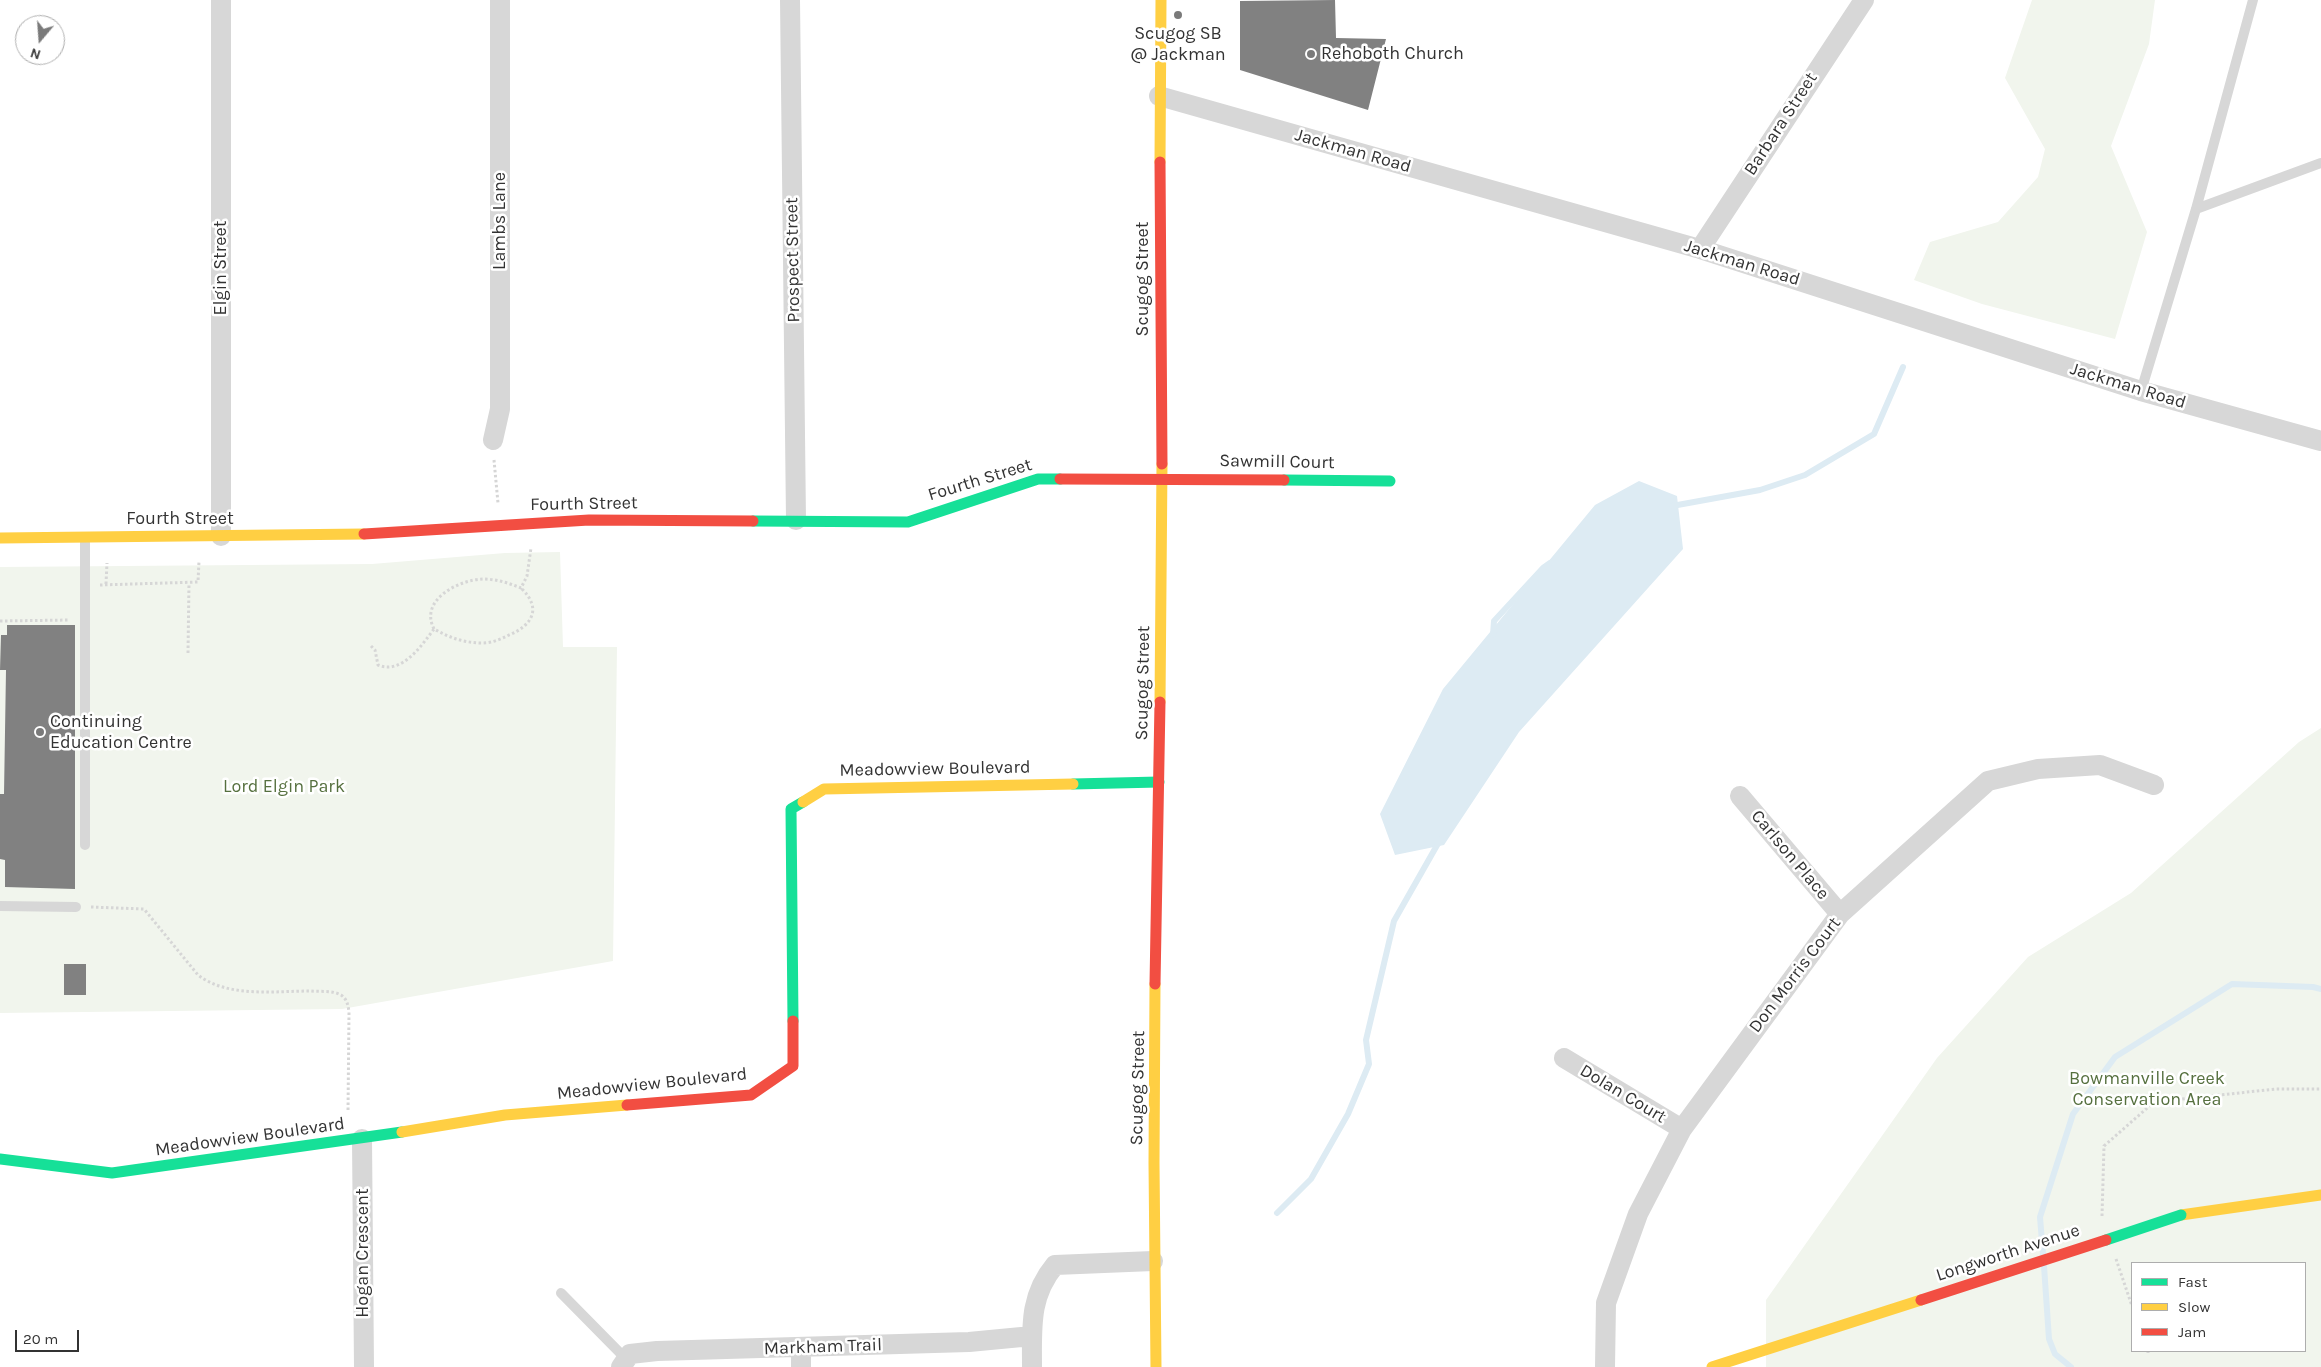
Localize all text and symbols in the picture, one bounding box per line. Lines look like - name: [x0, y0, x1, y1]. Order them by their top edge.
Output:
- marker: Scugog SB @ Jackman: [1172, 9, 1184, 21]
- north arrow: [15, 15, 65, 65]
- place label: Scugog SB @ Jackman: [1130, 23, 1226, 66]
- place label: Rehoboth Church: [1321, 43, 1464, 65]
- text: N: [28, 44, 43, 63]
- marker: Rehoboth Church: [1305, 48, 1317, 60]
- street label: Barbara Street: [1740, 69, 1822, 179]
- street label: Jackman Road: [1292, 124, 1414, 178]
- street label: Lambs Lane: [489, 172, 511, 270]
- street label: Prospect Street: [781, 197, 805, 323]
- street label: Elgin Street: [210, 220, 232, 316]
- street label: Scugog Street: [1132, 222, 1154, 336]
- street label: Jackman Road: [1682, 235, 1802, 291]
- street label: Jackman Road: [2068, 358, 2188, 414]
- street label: Sawmill Court: [1219, 450, 1335, 474]
- street label: Fourth Street: [925, 454, 1035, 506]
- street label: Fourth Street: [530, 492, 638, 516]
- street label: Fourth Street: [126, 508, 234, 530]
- street label: Scugog Street: [1131, 625, 1155, 741]
- place label: Continuing Education Centre: [50, 711, 192, 754]
- marker: Continuing Education Centre: [34, 726, 46, 738]
- street label: Meadowview Boulevard: [839, 757, 1031, 781]
- park label: Lord Elgin Park: [223, 776, 345, 798]
- street label: Carlson Place: [1746, 806, 1834, 904]
- street label: Don Morris Court: [1745, 913, 1845, 1037]
- street label: Scugog Street: [1126, 1030, 1150, 1146]
- street label: Dolan Court: [1576, 1060, 1670, 1128]
- street label: Meadowview Boulevard: [556, 1063, 748, 1105]
- park label: Bowmanville Creek Conservation Area: [2069, 1068, 2225, 1110]
- street label: Meadowview Boulevard: [154, 1113, 346, 1161]
- street label: Hogan Crescent: [352, 1188, 374, 1318]
- street label: Longworth Avenue: [1933, 1220, 2083, 1286]
- legend: [2131, 1262, 2306, 1352]
- text: Fast: [2178, 1273, 2207, 1291]
- text: Slow: [2178, 1298, 2210, 1316]
- scale bar: [18, 1320, 81, 1352]
- text: Jam: [2178, 1323, 2206, 1341]
- text: 20 m: [23, 1330, 58, 1348]
- street label: Markham Trail: [764, 1334, 882, 1360]

